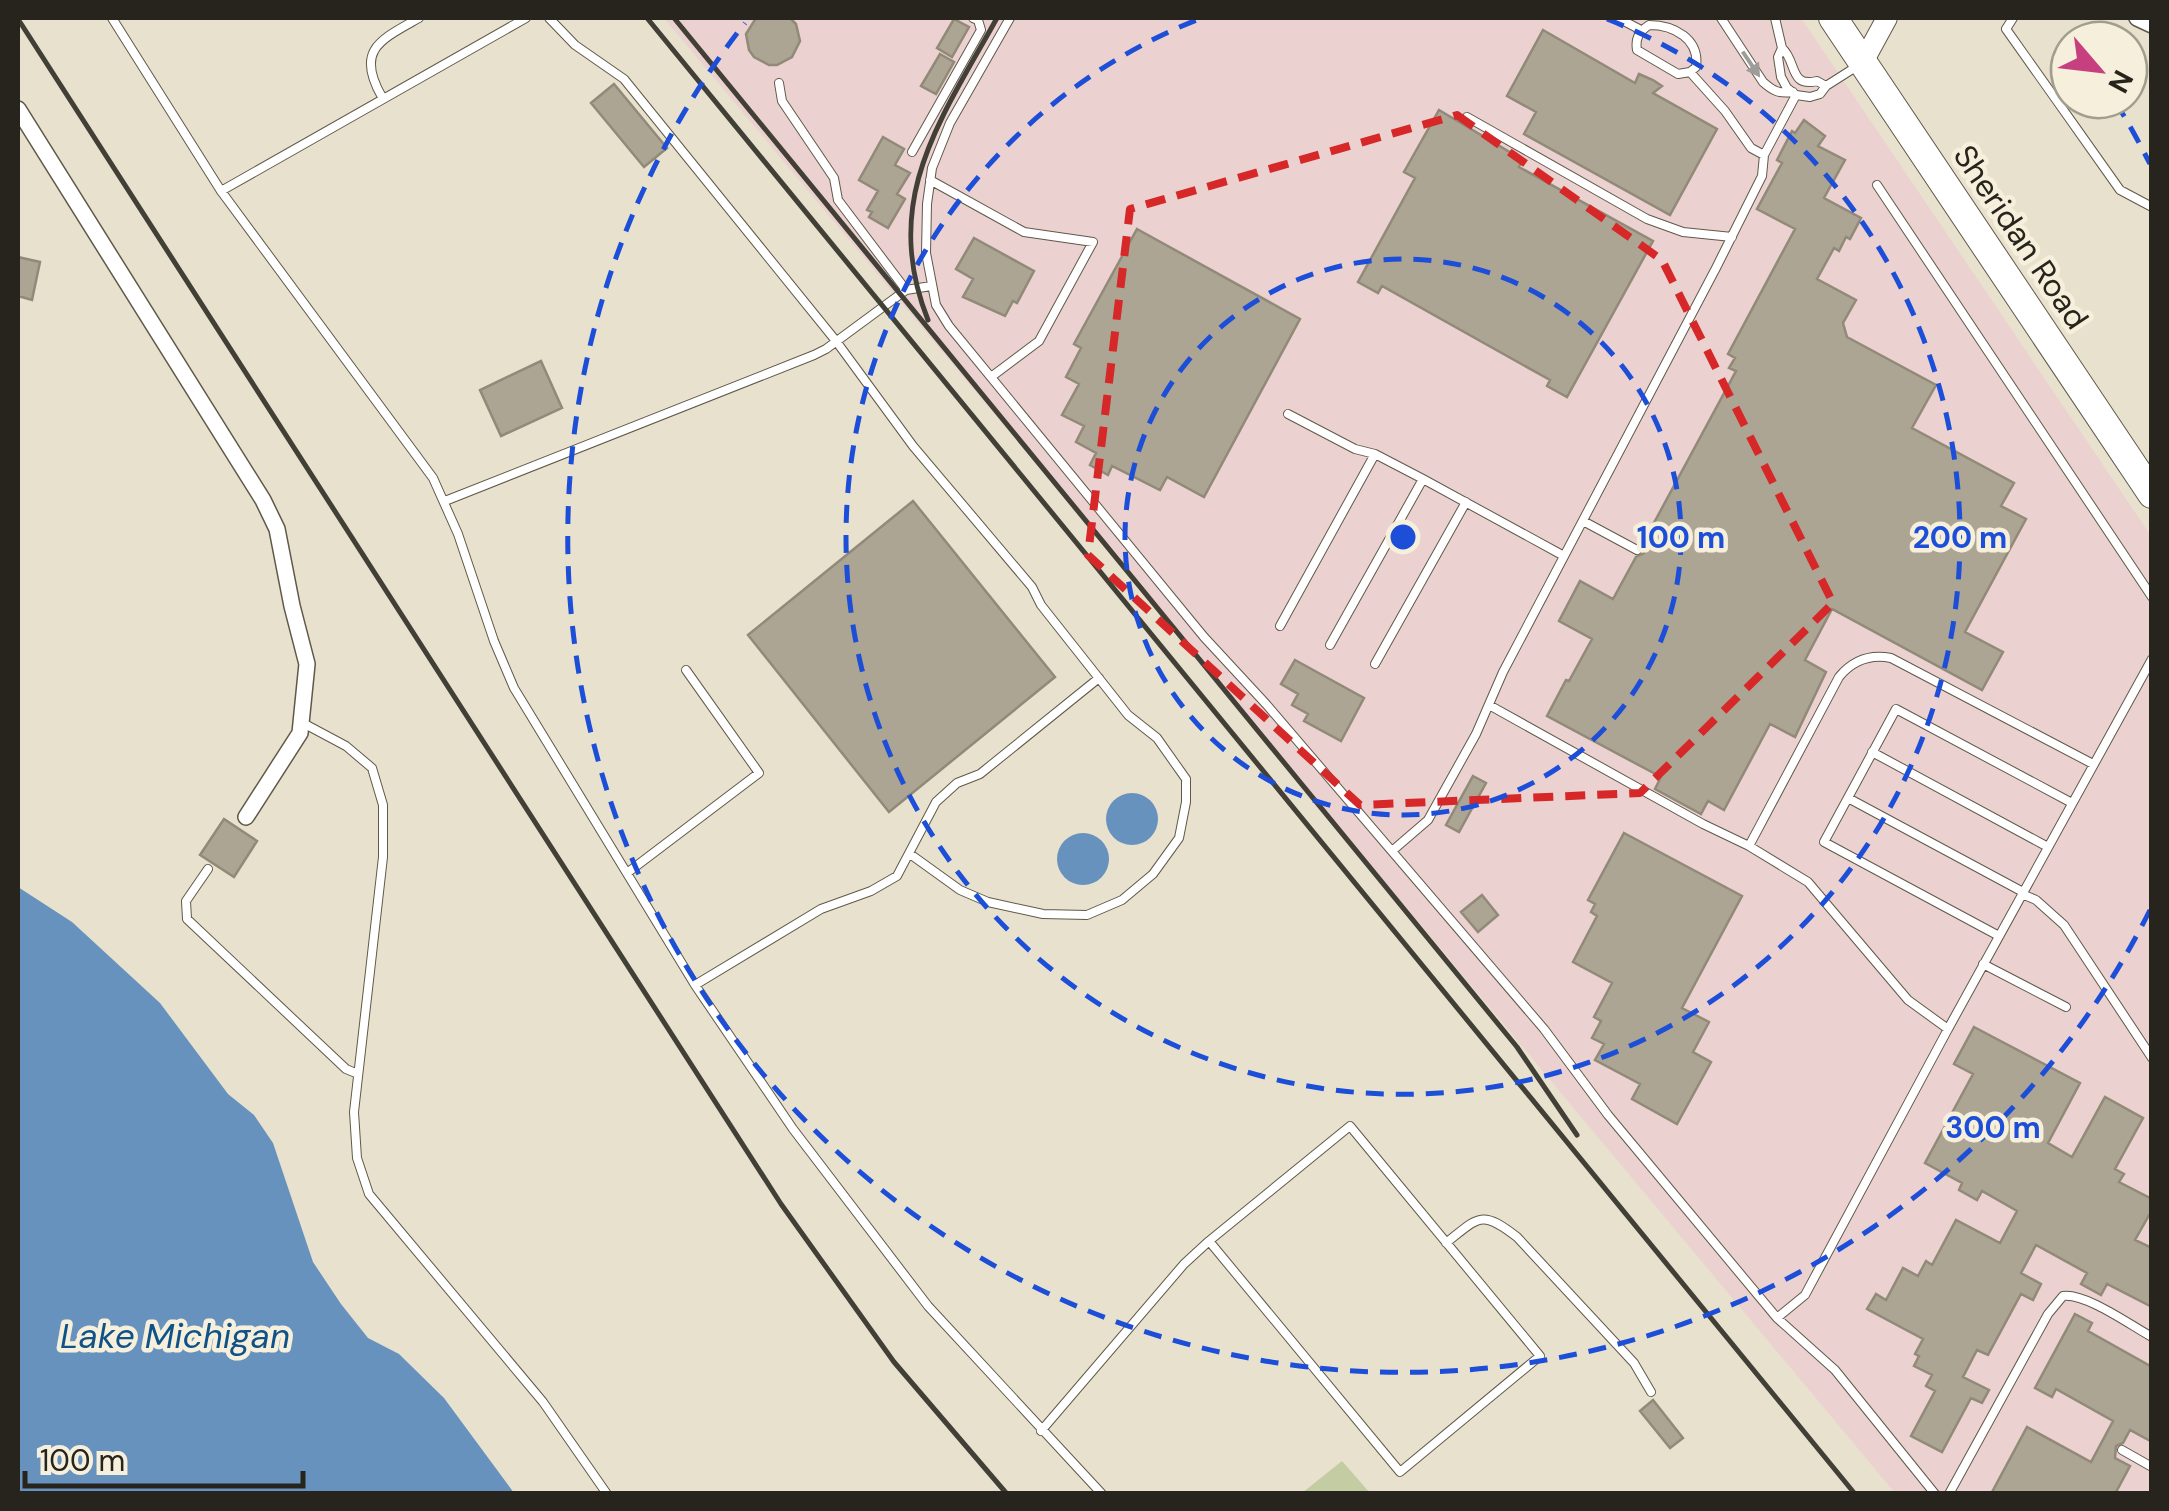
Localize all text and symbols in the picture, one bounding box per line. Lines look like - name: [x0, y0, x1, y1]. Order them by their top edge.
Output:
- north arrow: [2049, 20, 2149, 120]
- one-way arrow: [1742, 50, 1760, 77]
- text: N: [2100, 64, 2142, 99]
- street label: Sheridan Road: [1944, 137, 2098, 337]
- text: 100 m: [1637, 518, 1725, 557]
- text: 200 m: [1913, 518, 2007, 557]
- centre of rings: [1385, 519, 1421, 555]
- text: 300 m: [1945, 1108, 2041, 1147]
- water label: Lake Michigan: [60, 1313, 290, 1359]
- scale bar: [25, 1426, 302, 1488]
- text: 100 m: [40, 1441, 125, 1480]

